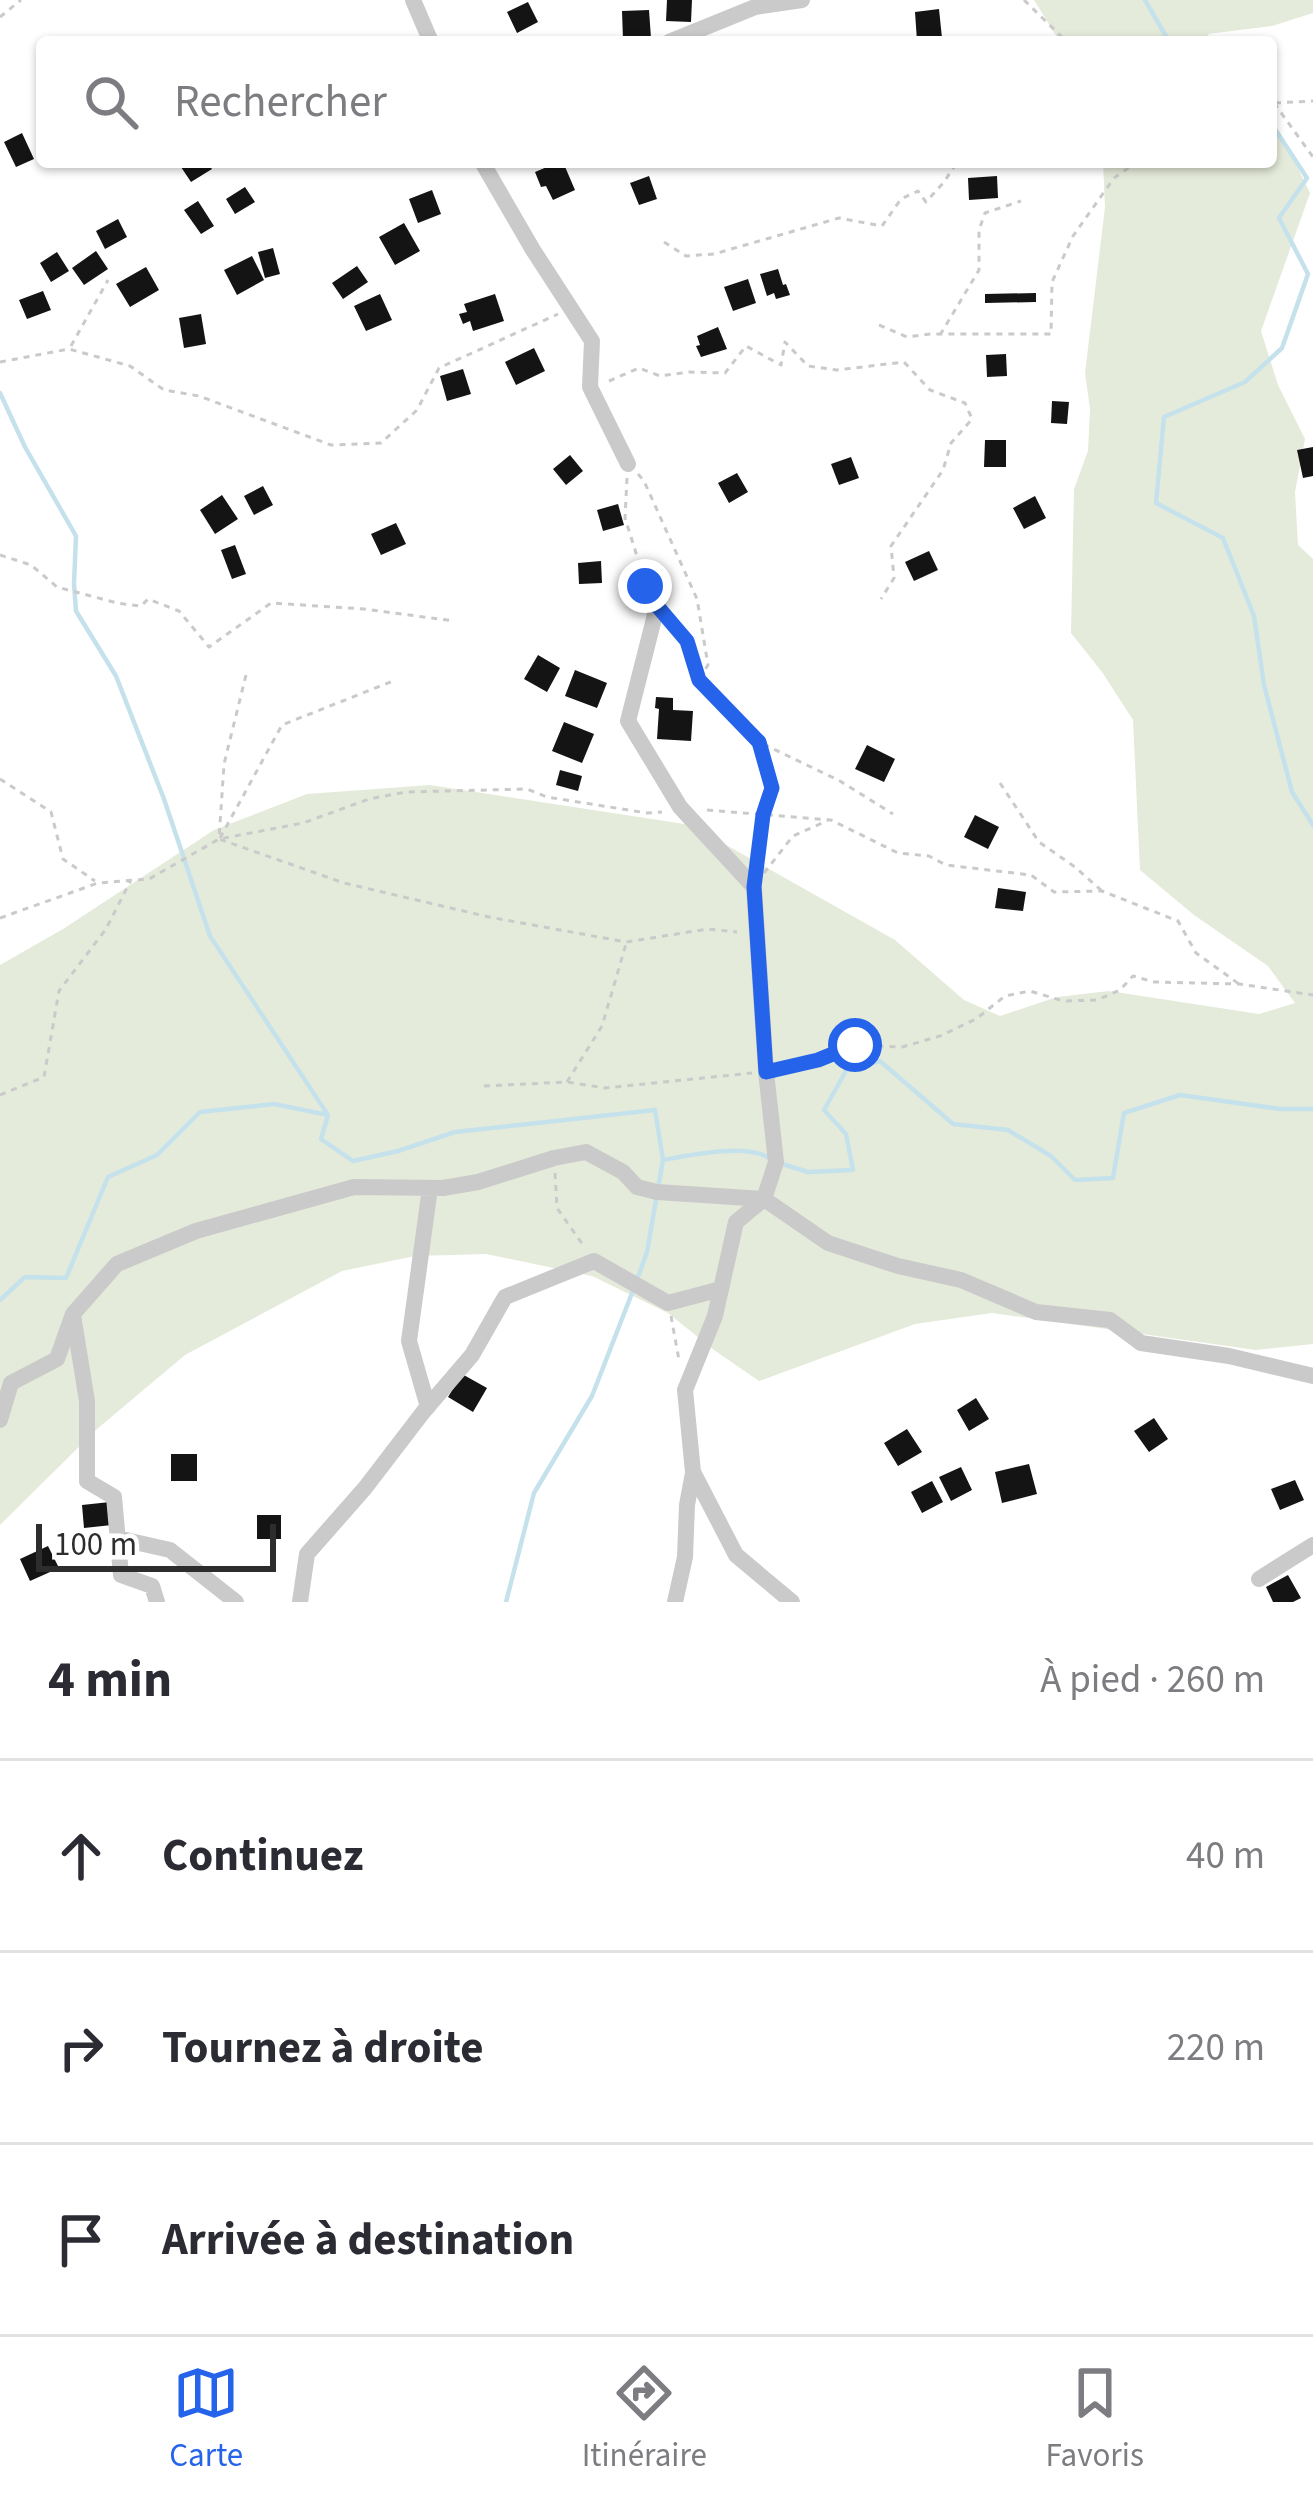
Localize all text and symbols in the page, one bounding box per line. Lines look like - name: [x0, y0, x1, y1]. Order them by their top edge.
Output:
- search box: [36, 36, 1277, 168]
- icon: search: [78, 69, 144, 135]
- text: Rechercher: [174, 70, 387, 134]
- route end: [618, 559, 672, 613]
- route start: [828, 1018, 882, 1072]
- scale bar: [36, 1518, 276, 1571]
- text: 100 m: [54, 1521, 137, 1568]
- text: 4 min: [48, 1644, 172, 1716]
- text: À pied · 260 m: [1040, 1652, 1265, 1708]
- icon: ahead: [48, 1823, 114, 1889]
- text: Continuez: [162, 1824, 364, 1888]
- text: 40 m: [1186, 1828, 1265, 1884]
- icon: right: [48, 2015, 114, 2081]
- text: Tournez à droite: [162, 2016, 484, 2080]
- text: 220 m: [1167, 2020, 1265, 2076]
- icon: arrive: [48, 2207, 114, 2273]
- text: Arrivée à destination: [162, 2208, 574, 2272]
- tab: Carte: [169, 2360, 243, 2479]
- tab: Itinéraire: [582, 2360, 707, 2479]
- tab: Favoris: [1045, 2360, 1144, 2479]

